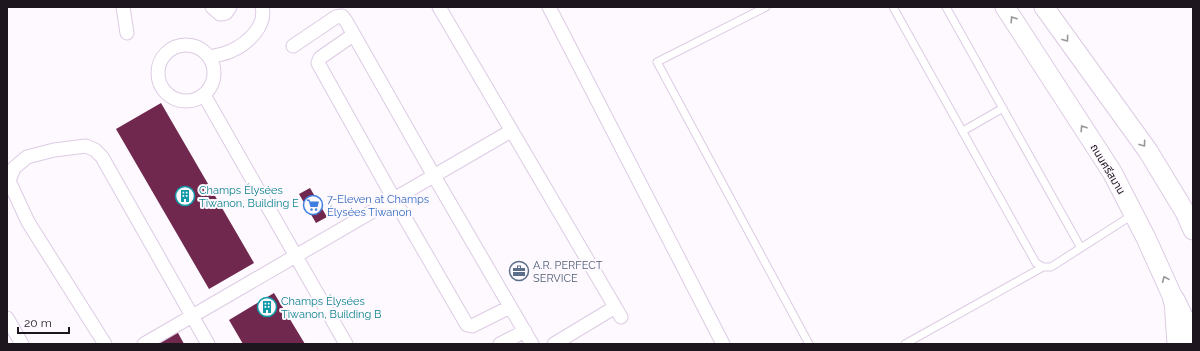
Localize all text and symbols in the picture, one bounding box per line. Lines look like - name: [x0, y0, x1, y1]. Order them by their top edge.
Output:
- one-way arrow: [1010, 16, 1018, 23]
- one-way arrow: [1062, 34, 1069, 41]
- one-way arrow: [1080, 125, 1088, 132]
- one-way arrow: [1138, 140, 1146, 147]
- street label: ถนนศรีสมาน: [1087, 142, 1128, 197]
- place label: Champs Élysées Tiwanon, Building E: [199, 183, 299, 210]
- building icon: Champs Élysées Tiwanon, Building E: [174, 185, 196, 207]
- place label: 7-Eleven at Champs Élysées Tiwanon: [327, 193, 429, 219]
- supermarket icon: 7-Eleven at Champs Élysées Tiwanon: [302, 194, 324, 216]
- place label: A.R. PERFECT SERVICE: [533, 259, 603, 285]
- office icon: A.R. PERFECT SERVICE: [508, 260, 530, 282]
- one-way arrow: [1162, 276, 1170, 283]
- place label: Champs Élysées Tiwanon, Building B: [281, 294, 381, 321]
- building icon: Champs Élysées Tiwanon, Building B: [256, 296, 278, 318]
- scale bar: [18, 309, 69, 335]
- text: 20 m: [24, 316, 52, 330]

